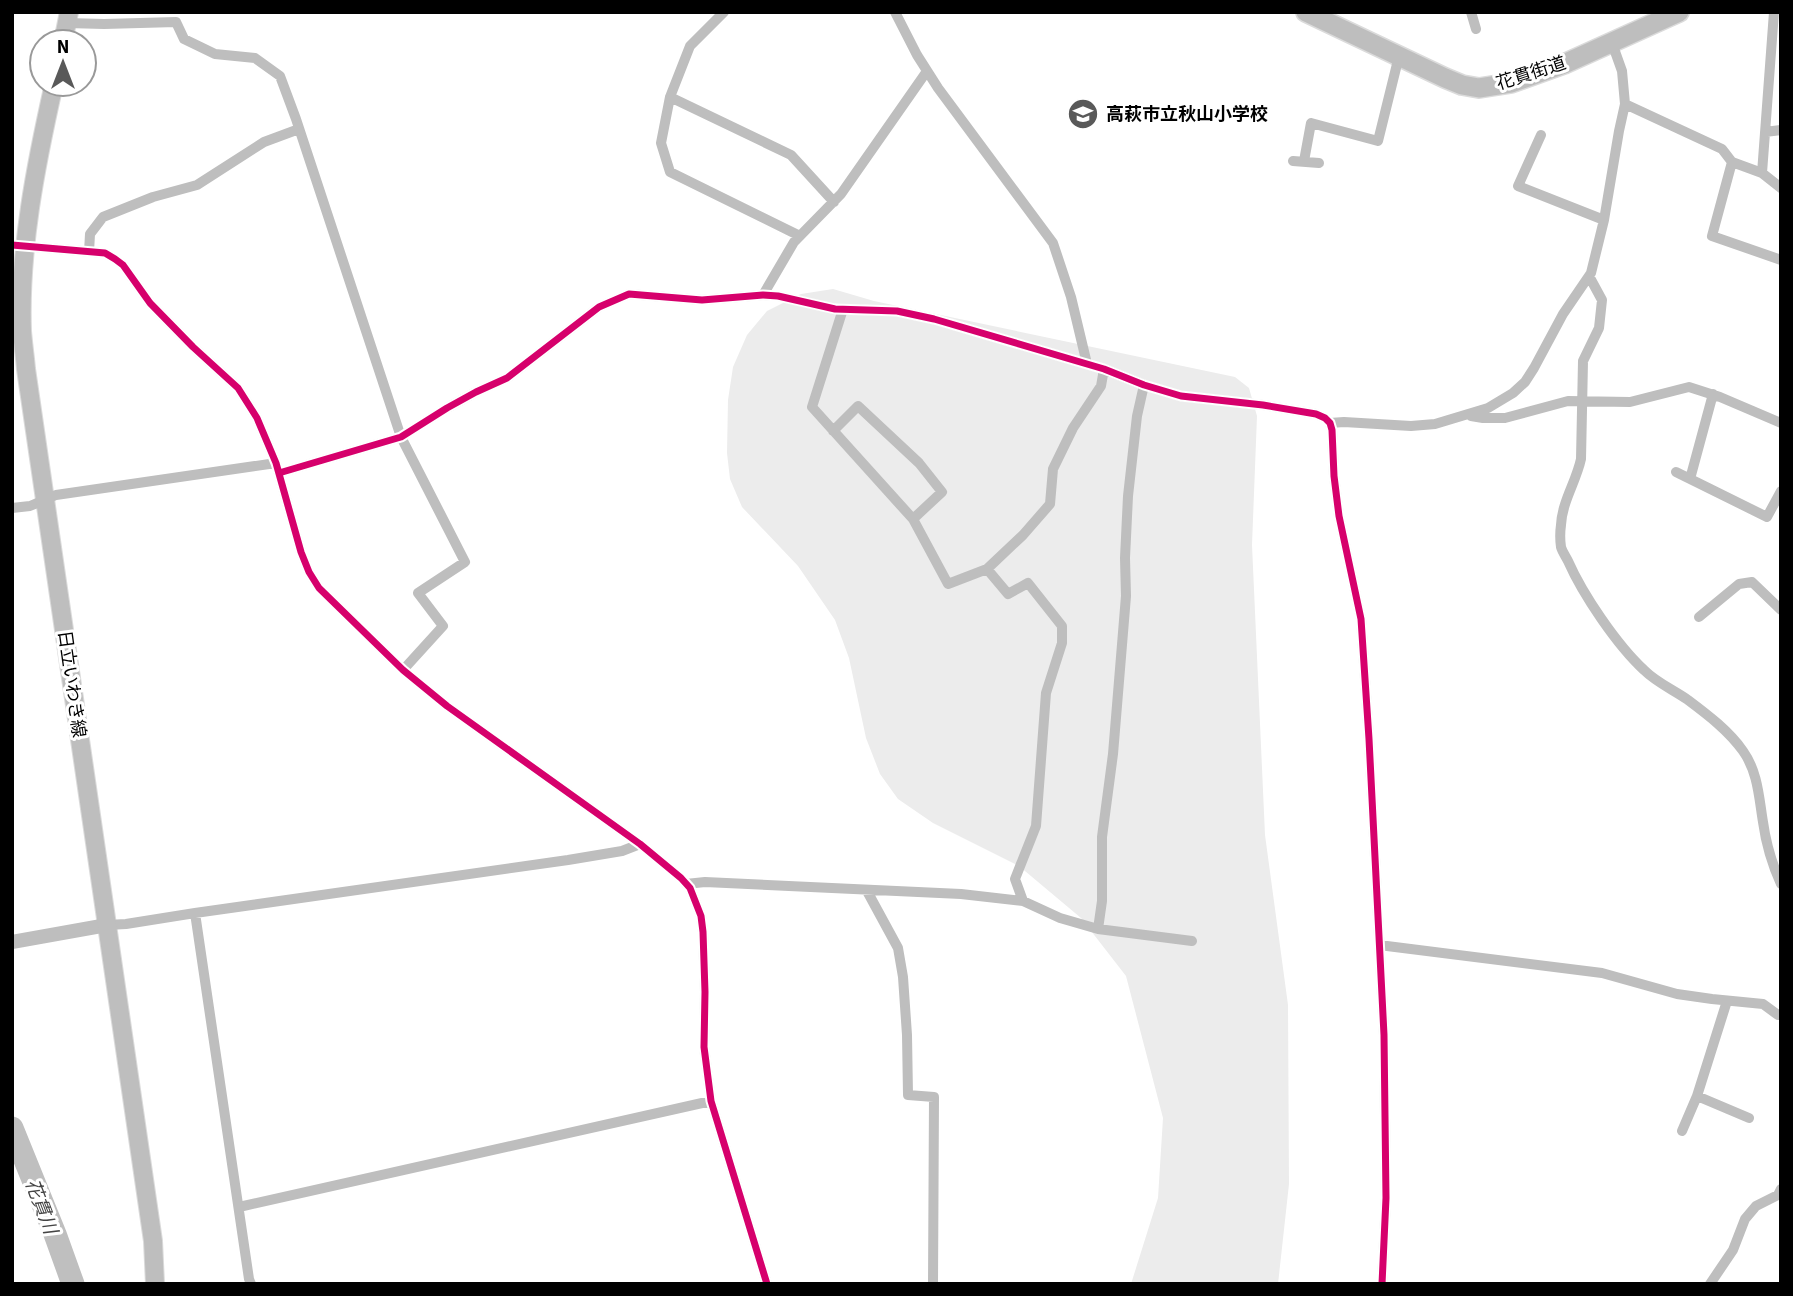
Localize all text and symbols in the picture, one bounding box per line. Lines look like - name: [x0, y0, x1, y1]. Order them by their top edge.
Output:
- north arrow: [28, 28, 98, 98]
- text: N: [57, 34, 69, 61]
- street label: 花貫街道: [1493, 50, 1569, 96]
- school or university icon: 高萩市立秋山小学校: [1066, 97, 1100, 131]
- place label: 高萩市立秋山小学校: [1106, 102, 1268, 127]
- street label: 日立いわき線: [52, 629, 91, 739]
- water label: 花貫川: [18, 1175, 64, 1240]

